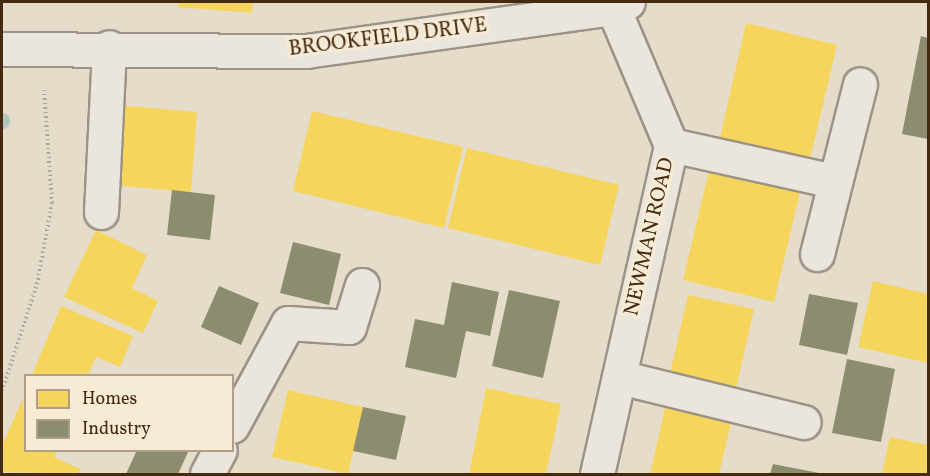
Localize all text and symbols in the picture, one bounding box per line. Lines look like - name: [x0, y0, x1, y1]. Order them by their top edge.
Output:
- street label: BROOKFIELD DRIVE: [287, 13, 489, 63]
- street label: NEWMAN ROAD: [620, 155, 680, 319]
- legend: [24, 374, 234, 452]
- text: Homes: [82, 387, 137, 412]
- text: Industry: [82, 417, 151, 442]

